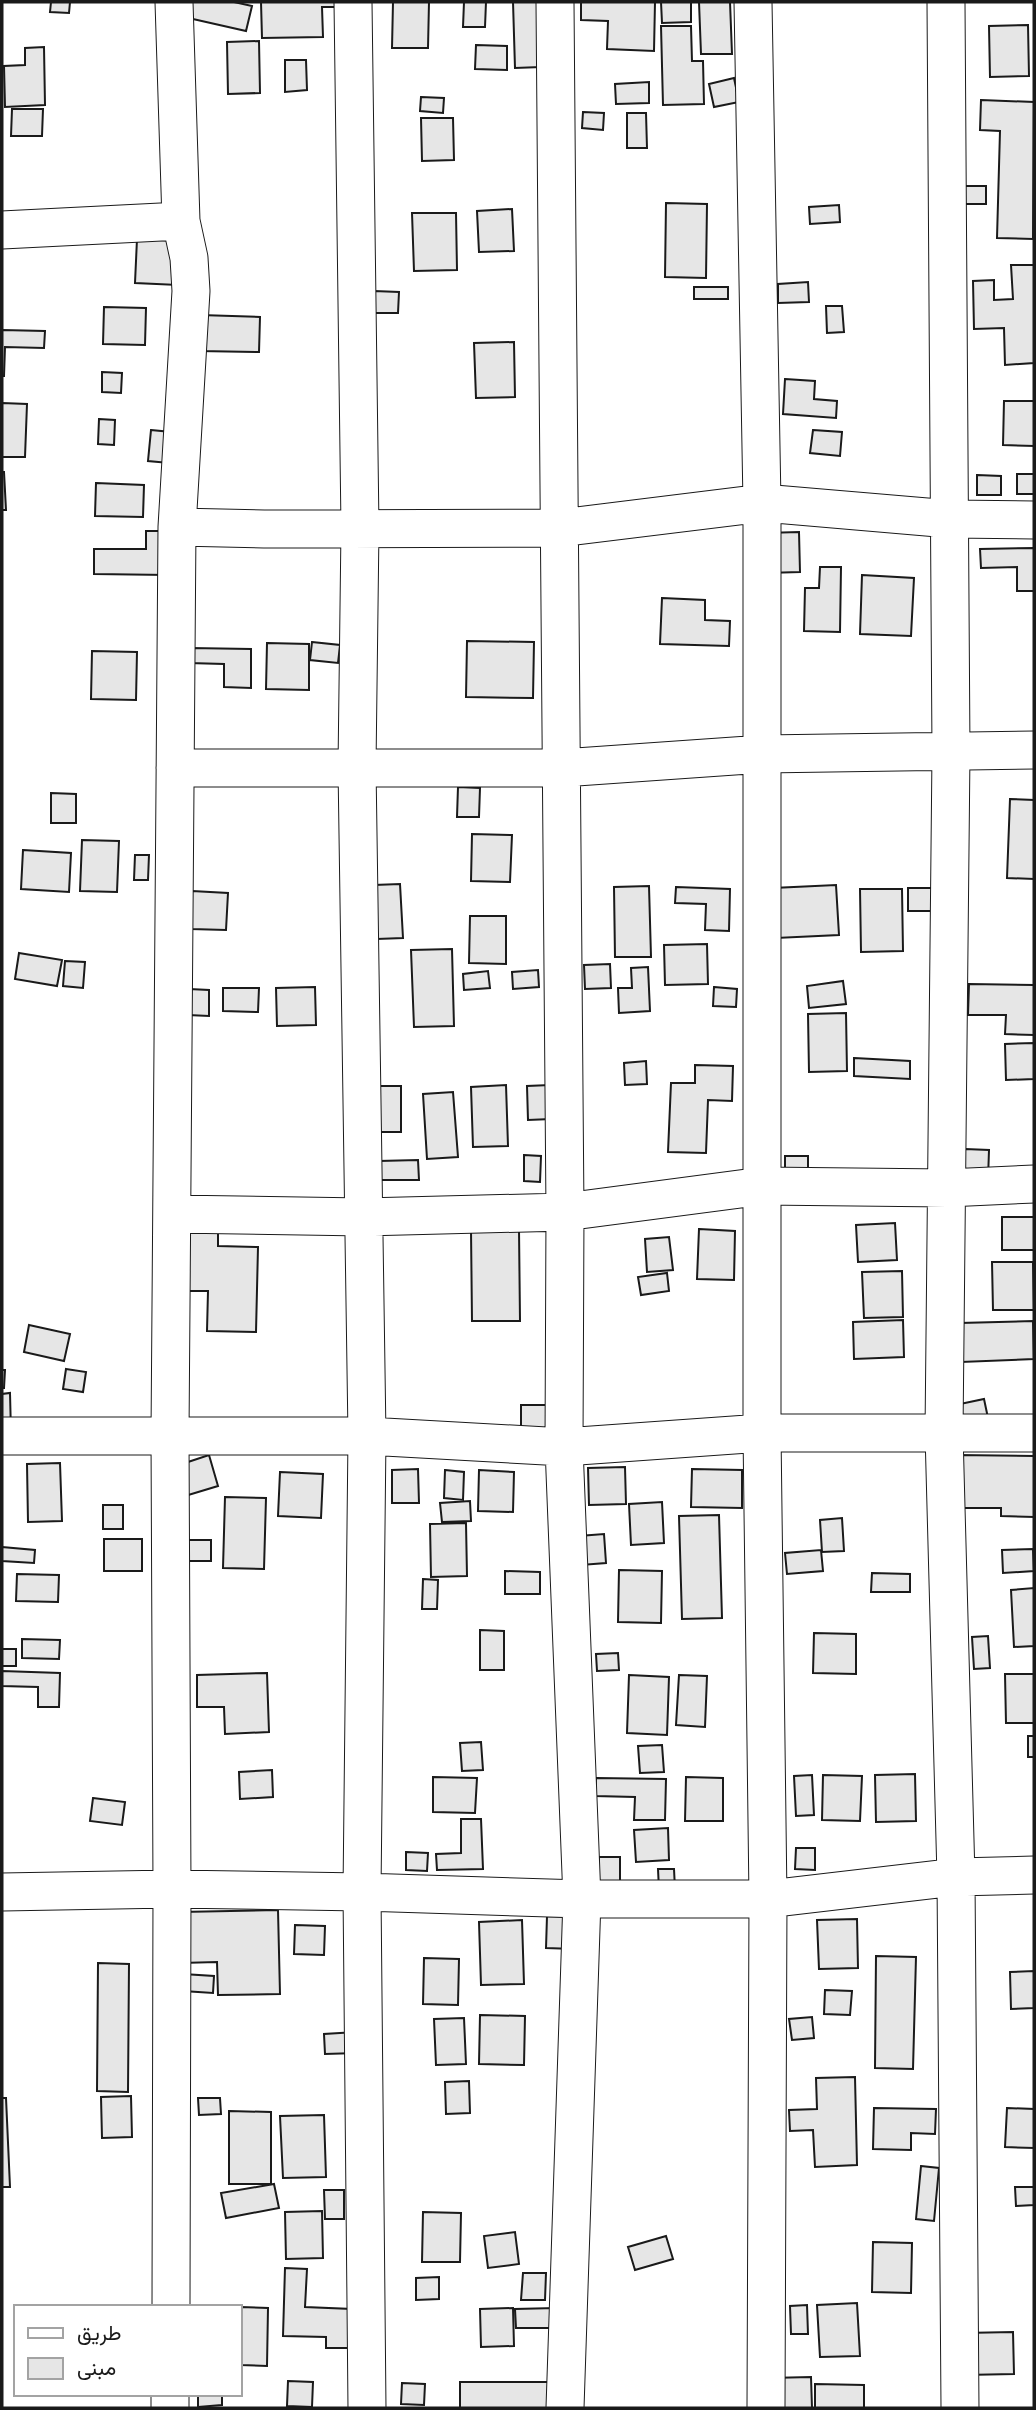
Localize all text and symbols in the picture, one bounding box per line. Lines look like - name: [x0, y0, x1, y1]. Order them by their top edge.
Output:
- legend: [14, 2305, 242, 2396]
- text: طريق: [77, 2319, 122, 2346]
- text: مبنى: [77, 2354, 116, 2380]

